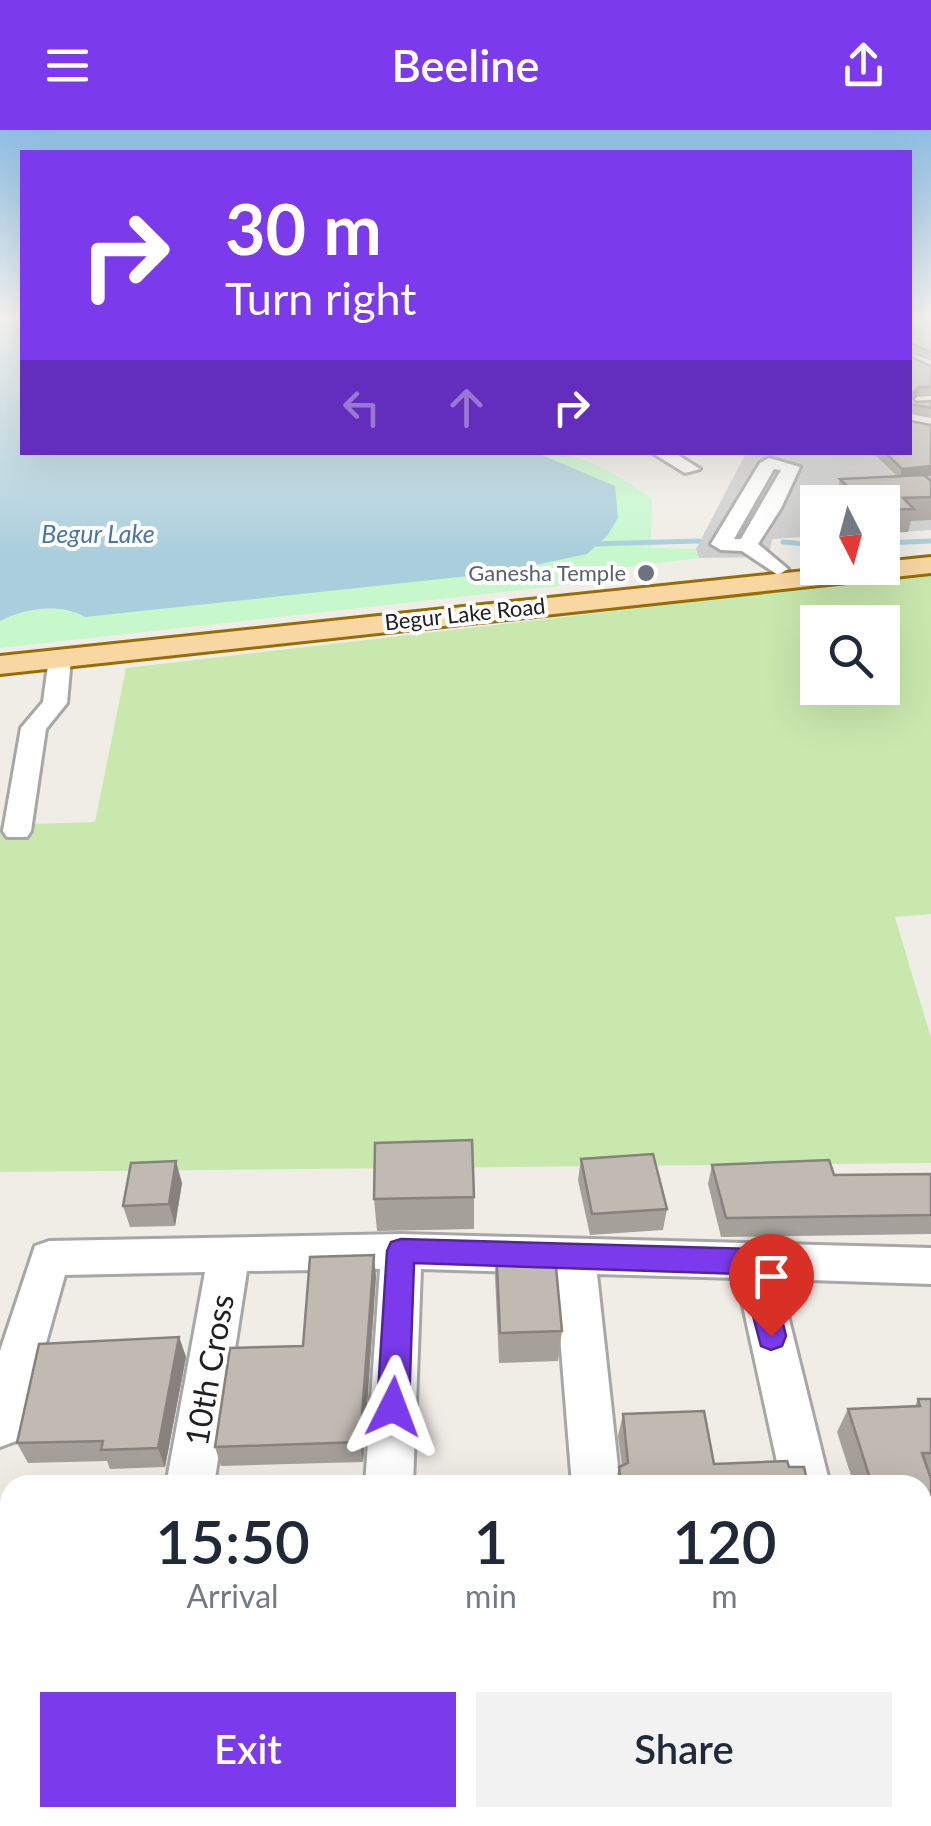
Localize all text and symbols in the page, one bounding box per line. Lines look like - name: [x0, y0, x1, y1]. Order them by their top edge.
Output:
- icon: menu: [40, 38, 95, 93]
- text: Beeline: [391, 38, 540, 92]
- icon: share: [836, 38, 891, 93]
- text: 30 m: [225, 186, 382, 270]
- icon: right: [60, 190, 190, 320]
- text: Turn right: [225, 271, 416, 325]
- icon: left: [334, 380, 389, 435]
- icon: ahead: [439, 380, 494, 435]
- icon: right: [544, 380, 599, 435]
- north arrow: [800, 485, 900, 585]
- map controls: [800, 485, 900, 705]
- water label: Begur Lake: [41, 518, 155, 548]
- place label: Ganesha Temple: [468, 559, 626, 586]
- marker: Ganesha Temple: [635, 562, 657, 584]
- street label: Begur Lake Road: [383, 592, 547, 635]
- button: search: [800, 605, 900, 705]
- pin: [729, 1234, 814, 1337]
- icon: arrive: [744, 1249, 799, 1304]
- street label: 10th Cross: [176, 1291, 241, 1448]
- position arrow: [341, 1355, 445, 1459]
- text: 15:50: [155, 1505, 310, 1577]
- text: 1: [474, 1505, 508, 1577]
- text: 120: [672, 1505, 777, 1577]
- text: Arrival: [186, 1576, 279, 1615]
- text: min: [465, 1576, 517, 1615]
- text: m: [711, 1576, 738, 1615]
- button: Exit: [40, 1692, 456, 1807]
- button: Share: [476, 1692, 892, 1807]

